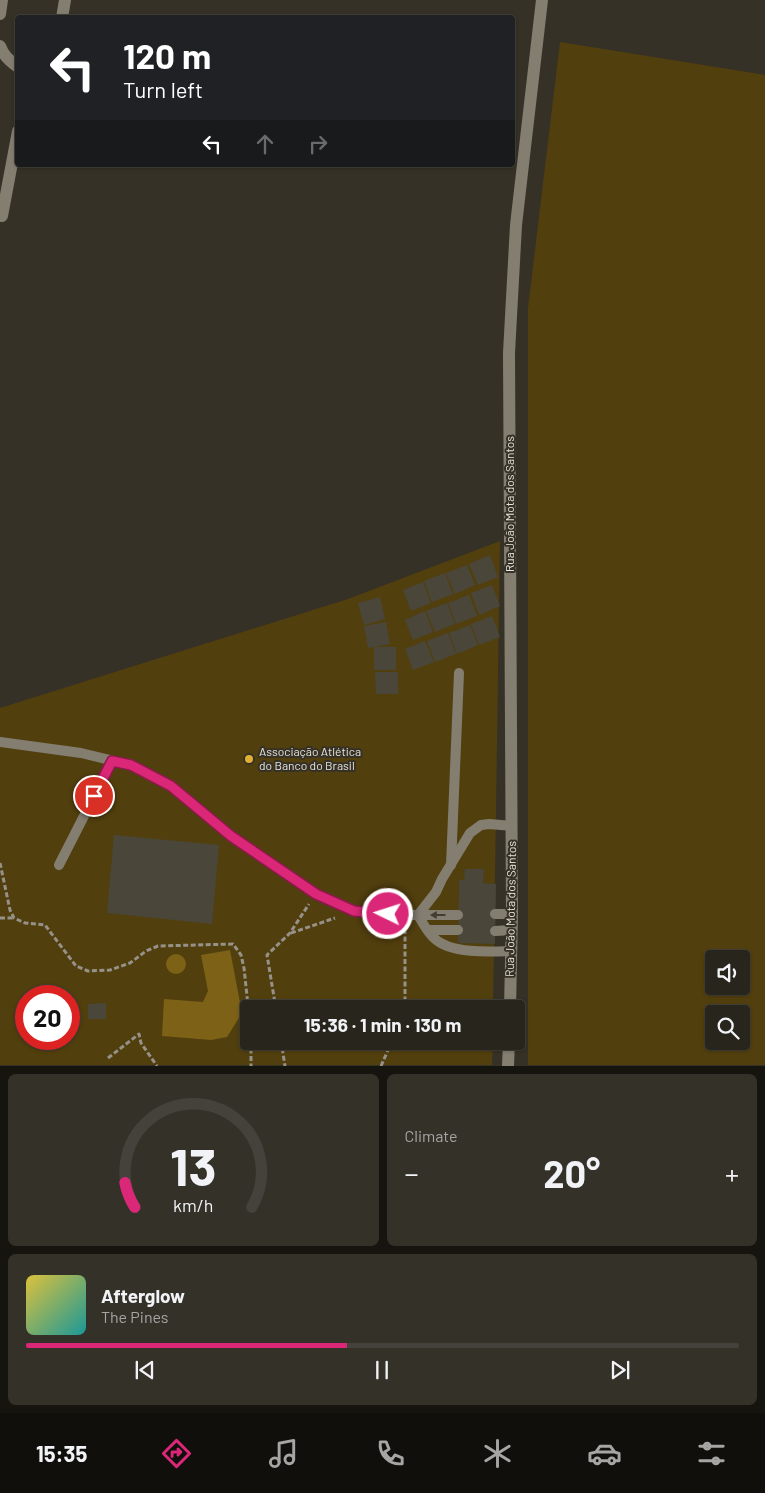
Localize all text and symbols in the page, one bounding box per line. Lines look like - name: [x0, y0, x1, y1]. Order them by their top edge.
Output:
- text: 120 m: [123, 34, 211, 76]
- icon: left: [40, 35, 105, 100]
- text: Turn left: [123, 76, 203, 102]
- icon: left: [198, 130, 226, 158]
- icon: ahead: [251, 130, 279, 158]
- icon: right: [304, 130, 332, 158]
- street label: Rua João Mota dos Santos: [502, 436, 516, 572]
- place label: Associação Atlética do Banco do Brasil: [259, 744, 361, 772]
- marker: Associação Atlética do Banco do Brasil: [243, 753, 255, 765]
- pin: [73, 775, 115, 817]
- icon: arrive: [80, 782, 108, 810]
- street label: Rua João Mota dos Santos: [502, 841, 518, 977]
- position arrow: [361, 887, 413, 939]
- one-way arrow: [430, 911, 446, 919]
- map controls: [705, 950, 750, 1050]
- button: sound: [705, 950, 750, 995]
- speed limit sign: 20: [15, 985, 80, 1050]
- button: search: [705, 1005, 750, 1050]
- text: 15:36 · 1 min · 130 m: [304, 1013, 461, 1036]
- text: Climate: [405, 1126, 457, 1145]
- text: 13: [170, 1134, 217, 1196]
- text: 20°: [543, 1150, 600, 1196]
- text: −: [405, 1156, 419, 1190]
- text: +: [725, 1156, 739, 1190]
- text: km/h: [173, 1194, 213, 1216]
- text: Afterglow: [101, 1284, 185, 1307]
- text: The Pines: [101, 1307, 169, 1326]
- icon: previous: [131, 1356, 159, 1384]
- icon: pause: [368, 1356, 396, 1384]
- icon: next: [606, 1356, 634, 1384]
- icon: directions: [159, 1436, 194, 1471]
- icon: music: [266, 1436, 301, 1471]
- icon: phone: [373, 1436, 408, 1471]
- icon: climate: [480, 1436, 515, 1471]
- icon: car: [587, 1436, 622, 1471]
- icon: filters: [694, 1436, 729, 1471]
- text: 15:35: [36, 1440, 87, 1466]

